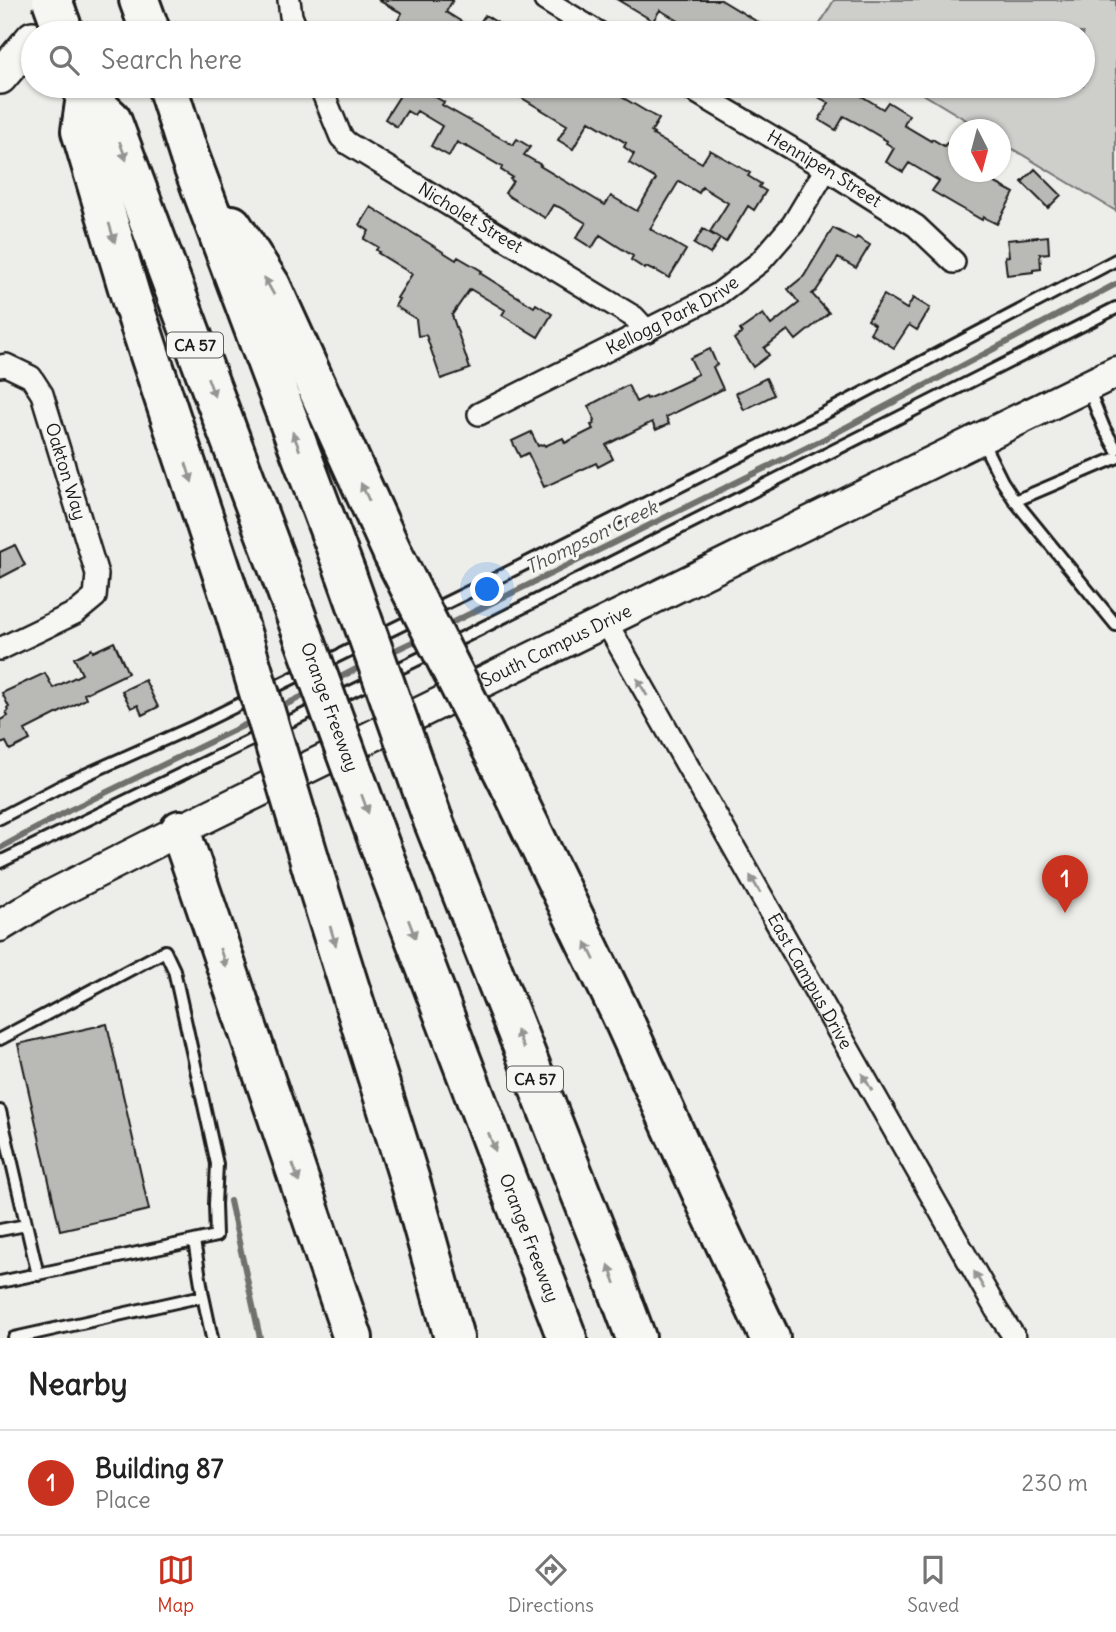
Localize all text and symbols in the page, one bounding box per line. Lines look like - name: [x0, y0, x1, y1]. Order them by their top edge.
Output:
- search box: [21, 21, 1095, 98]
- icon: search: [45, 41, 83, 79]
- text: Search here: [101, 43, 242, 76]
- north arrow: [948, 119, 1011, 182]
- street label: Hennipen Street: [763, 125, 886, 212]
- one-way arrow: [118, 141, 129, 162]
- street label: Nicholet Street: [414, 177, 527, 258]
- one-way arrow: [107, 223, 117, 244]
- street label: Kellogg Park Drive: [602, 271, 743, 360]
- one-way arrow: [263, 276, 275, 295]
- road number: CA 57: [167, 332, 223, 358]
- one-way arrow: [206, 377, 217, 398]
- street label: Oakton Way: [40, 420, 92, 523]
- one-way arrow: [290, 431, 301, 452]
- one-way arrow: [184, 463, 195, 484]
- one-way arrow: [359, 482, 371, 502]
- water label: Thompson Creek: [521, 494, 662, 579]
- your location: [470, 572, 504, 606]
- street label: South Campus Drive: [477, 599, 635, 692]
- street label: Orange Freeway: [296, 639, 364, 775]
- one-way arrow: [636, 677, 648, 696]
- one-way arrow: [360, 793, 371, 814]
- pin: 1: [1042, 855, 1088, 913]
- one-way arrow: [748, 875, 761, 894]
- street label: East Campus Drive: [763, 909, 858, 1053]
- one-way arrow: [406, 918, 417, 939]
- one-way arrow: [329, 926, 339, 947]
- one-way arrow: [585, 941, 596, 961]
- one-way arrow: [218, 947, 229, 968]
- one-way arrow: [514, 1029, 525, 1050]
- road number: CA 57: [507, 1066, 563, 1092]
- one-way arrow: [861, 1073, 873, 1092]
- one-way arrow: [487, 1131, 498, 1152]
- one-way arrow: [291, 1163, 302, 1184]
- street label: Orange Freeway: [494, 1170, 564, 1305]
- one-way arrow: [606, 1263, 617, 1284]
- one-way arrow: [973, 1270, 985, 1290]
- text: Nearby: [28, 1365, 128, 1403]
- text: Building 87: [95, 1452, 223, 1485]
- text: 1: [46, 1468, 56, 1497]
- text: 230 m: [1022, 1468, 1088, 1497]
- text: Place: [95, 1485, 151, 1514]
- tab: Map: [157, 1551, 195, 1617]
- tab: Directions: [508, 1551, 594, 1617]
- tab: Saved: [907, 1551, 959, 1617]

